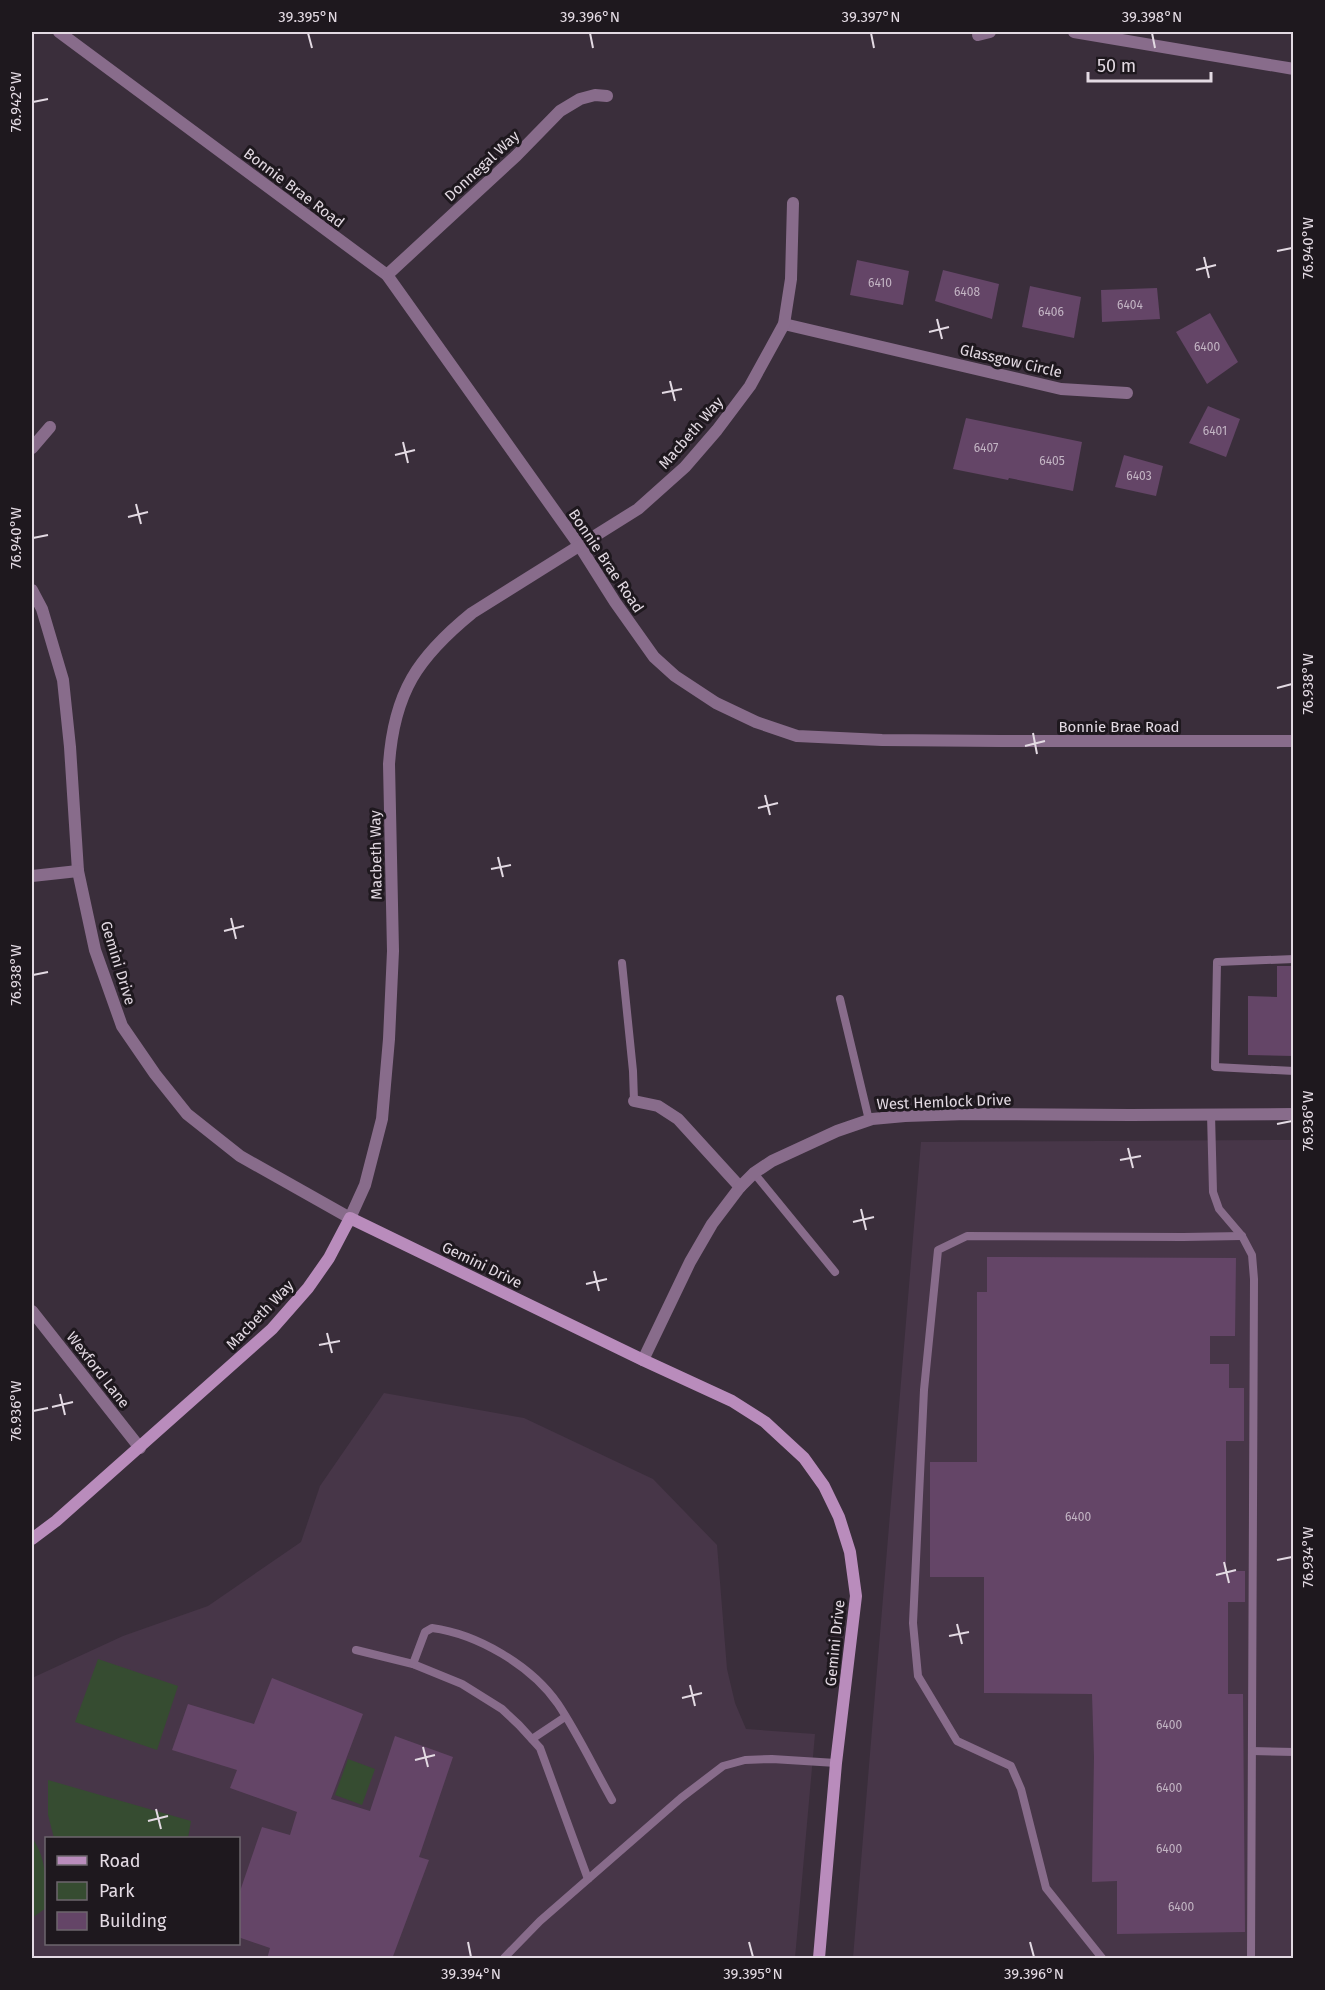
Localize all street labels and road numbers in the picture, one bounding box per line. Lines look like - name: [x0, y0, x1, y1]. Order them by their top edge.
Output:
- street label: Donnegal Way: [441, 126, 523, 205]
- street label: Bonnie Brae Road: [240, 144, 348, 232]
- street label: Glassgow Circle: [958, 340, 1064, 382]
- street label: Macbeth Way: [655, 393, 728, 473]
- street label: Bonnie Brae Road: [565, 506, 647, 616]
- street label: Bonnie Brae Road: [1058, 718, 1180, 736]
- street label: Macbeth Way: [366, 809, 386, 900]
- street label: Gemini Drive: [97, 919, 139, 1007]
- street label: West Hemlock Drive: [876, 1091, 1012, 1113]
- street label: Gemini Drive: [439, 1238, 525, 1292]
- street label: Macbeth Way: [222, 1276, 298, 1353]
- street label: Wexford Lane: [63, 1328, 133, 1412]
- street label: Gemini Drive: [822, 1599, 848, 1687]

